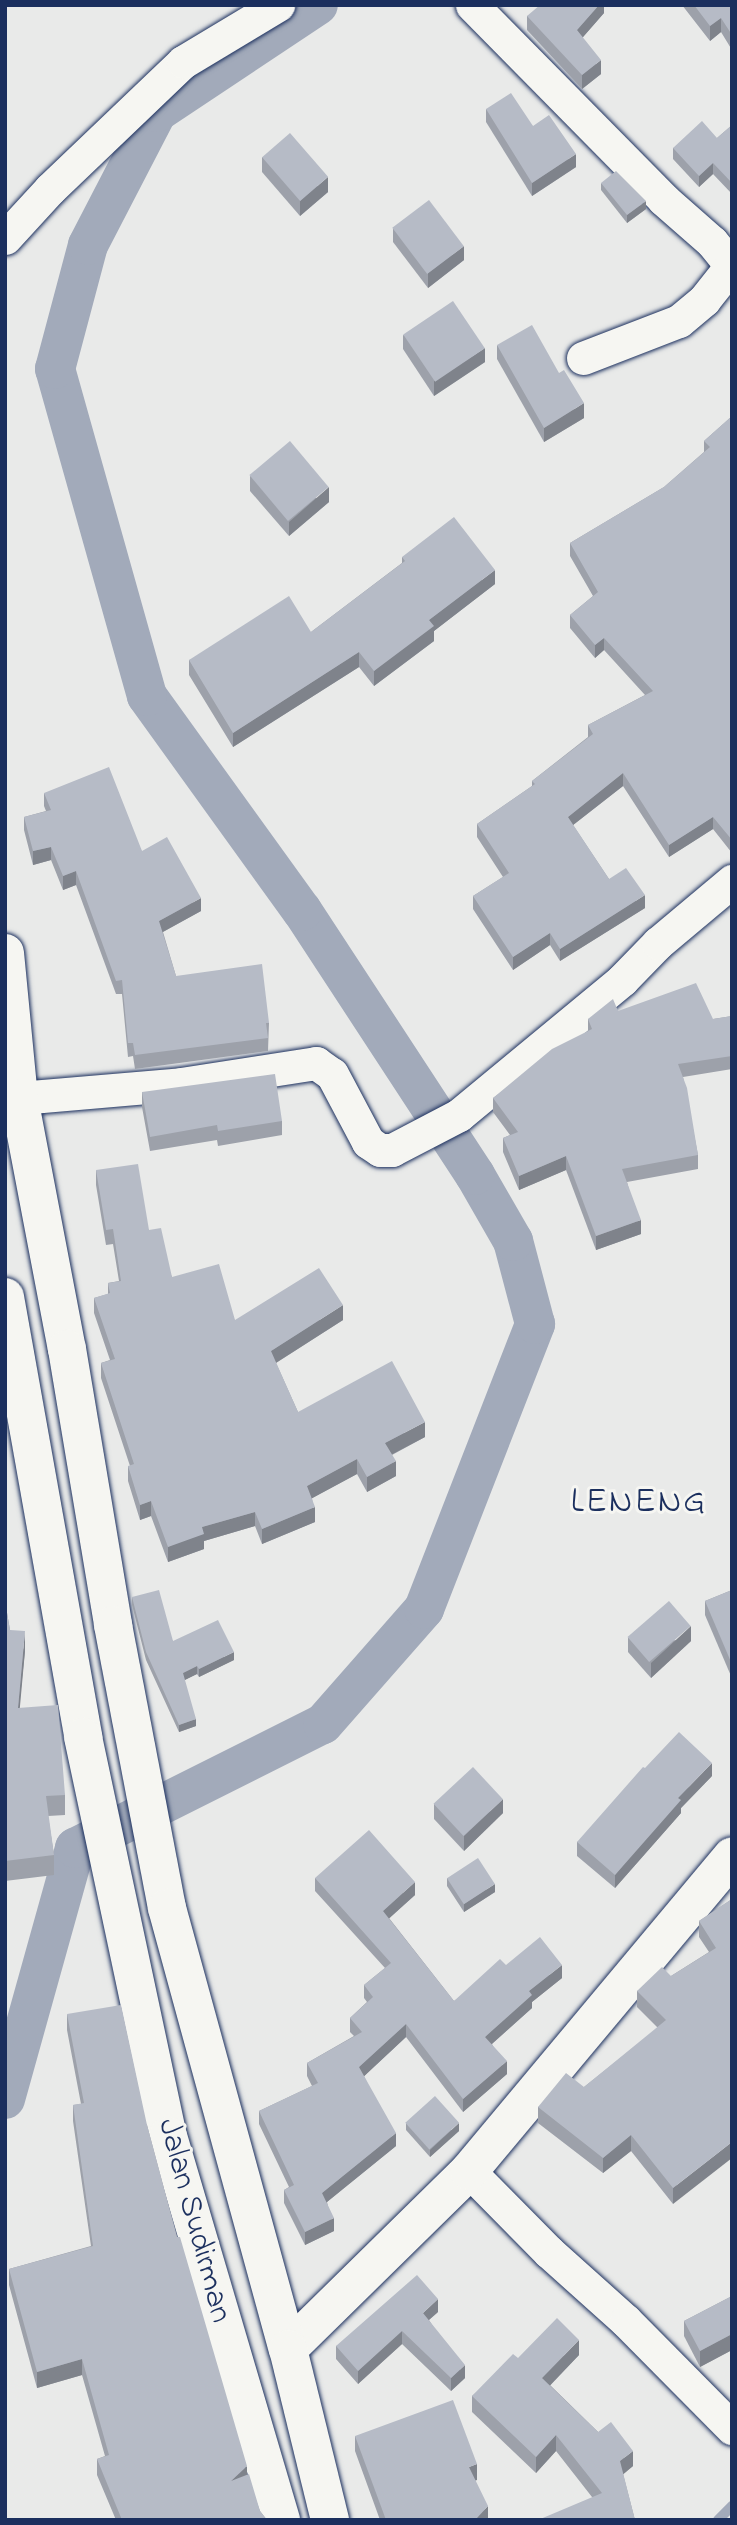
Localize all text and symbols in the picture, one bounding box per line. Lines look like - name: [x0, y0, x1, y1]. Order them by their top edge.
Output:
- district label: LENENG: [571, 1482, 707, 1524]
- street label: Jalan Sudirman: [147, 2115, 239, 2327]

